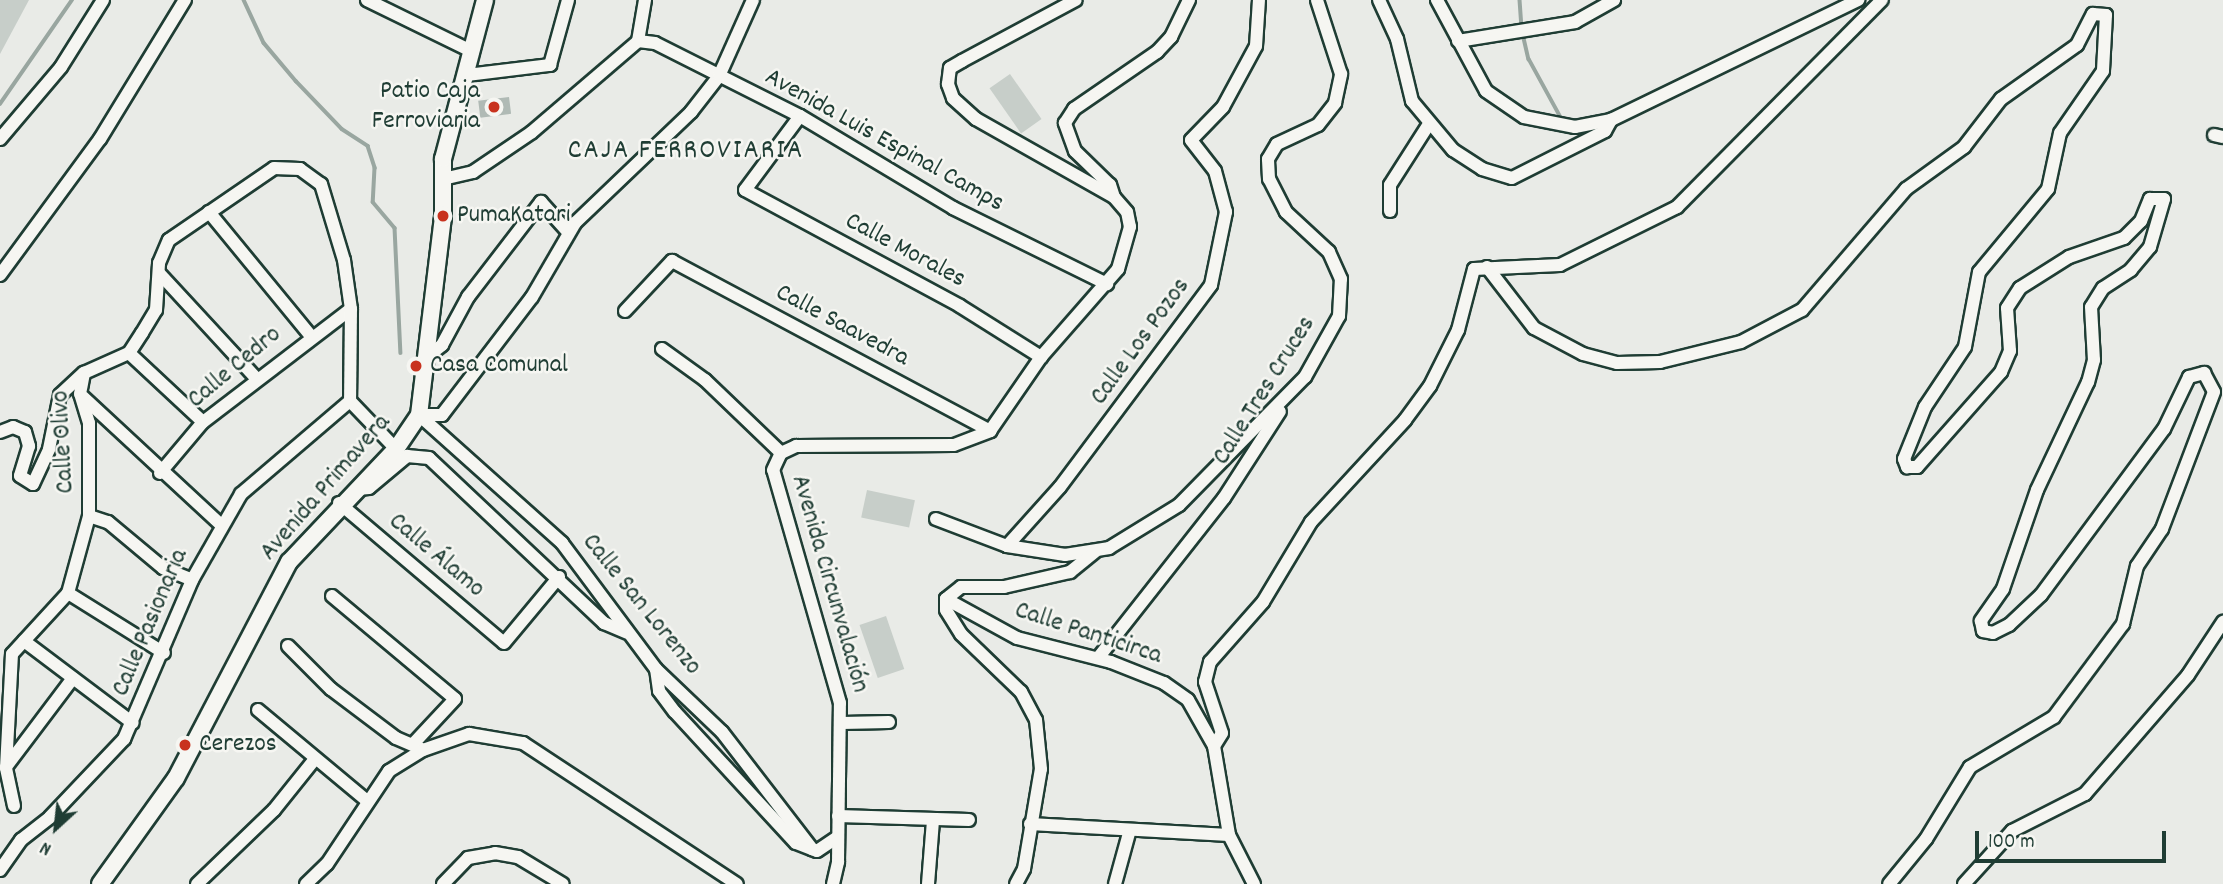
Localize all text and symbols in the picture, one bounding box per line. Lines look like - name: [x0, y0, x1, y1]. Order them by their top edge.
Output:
- street label: Avenida Luis Espinal Camps: [759, 62, 1009, 220]
- place label: Patio Caja Ferroviaria: [372, 76, 480, 138]
- marker: Patio Caja Ferroviaria: [486, 99, 502, 115]
- district label: CAJA FERROVIARIA: [570, 135, 802, 169]
- place label: PumaKatari: [457, 200, 570, 232]
- street label: Calle Morales: [839, 206, 971, 296]
- marker: PumaKatari: [435, 208, 451, 224]
- street label: Calle Los Pozos: [1084, 272, 1198, 412]
- street label: Calle Saavedra: [770, 278, 914, 374]
- street label: Calle Tres Cruces: [1207, 311, 1323, 471]
- street label: Calle Cedro: [182, 320, 288, 416]
- place label: Casa Comunal: [430, 350, 568, 382]
- marker: Casa Comunal: [408, 358, 424, 374]
- street label: Calle Olivo: [46, 390, 82, 494]
- street label: Avenida Primavera: [254, 408, 398, 568]
- street label: Avenida Circunvalación: [783, 472, 875, 696]
- street label: Calle Álamo: [382, 507, 490, 605]
- street label: Calle San Lorenzo: [574, 528, 708, 682]
- street label: Calle Pasionaria: [106, 545, 196, 701]
- street label: Calle Panticirca: [1011, 596, 1165, 672]
- place label: Cerezos: [199, 729, 277, 761]
- marker: Cerezos: [177, 737, 193, 753]
- north arrow: [21, 793, 91, 863]
- scale bar: [1978, 818, 2169, 862]
- text: 100 m: [1988, 828, 2035, 858]
- text: N: [36, 833, 57, 861]

